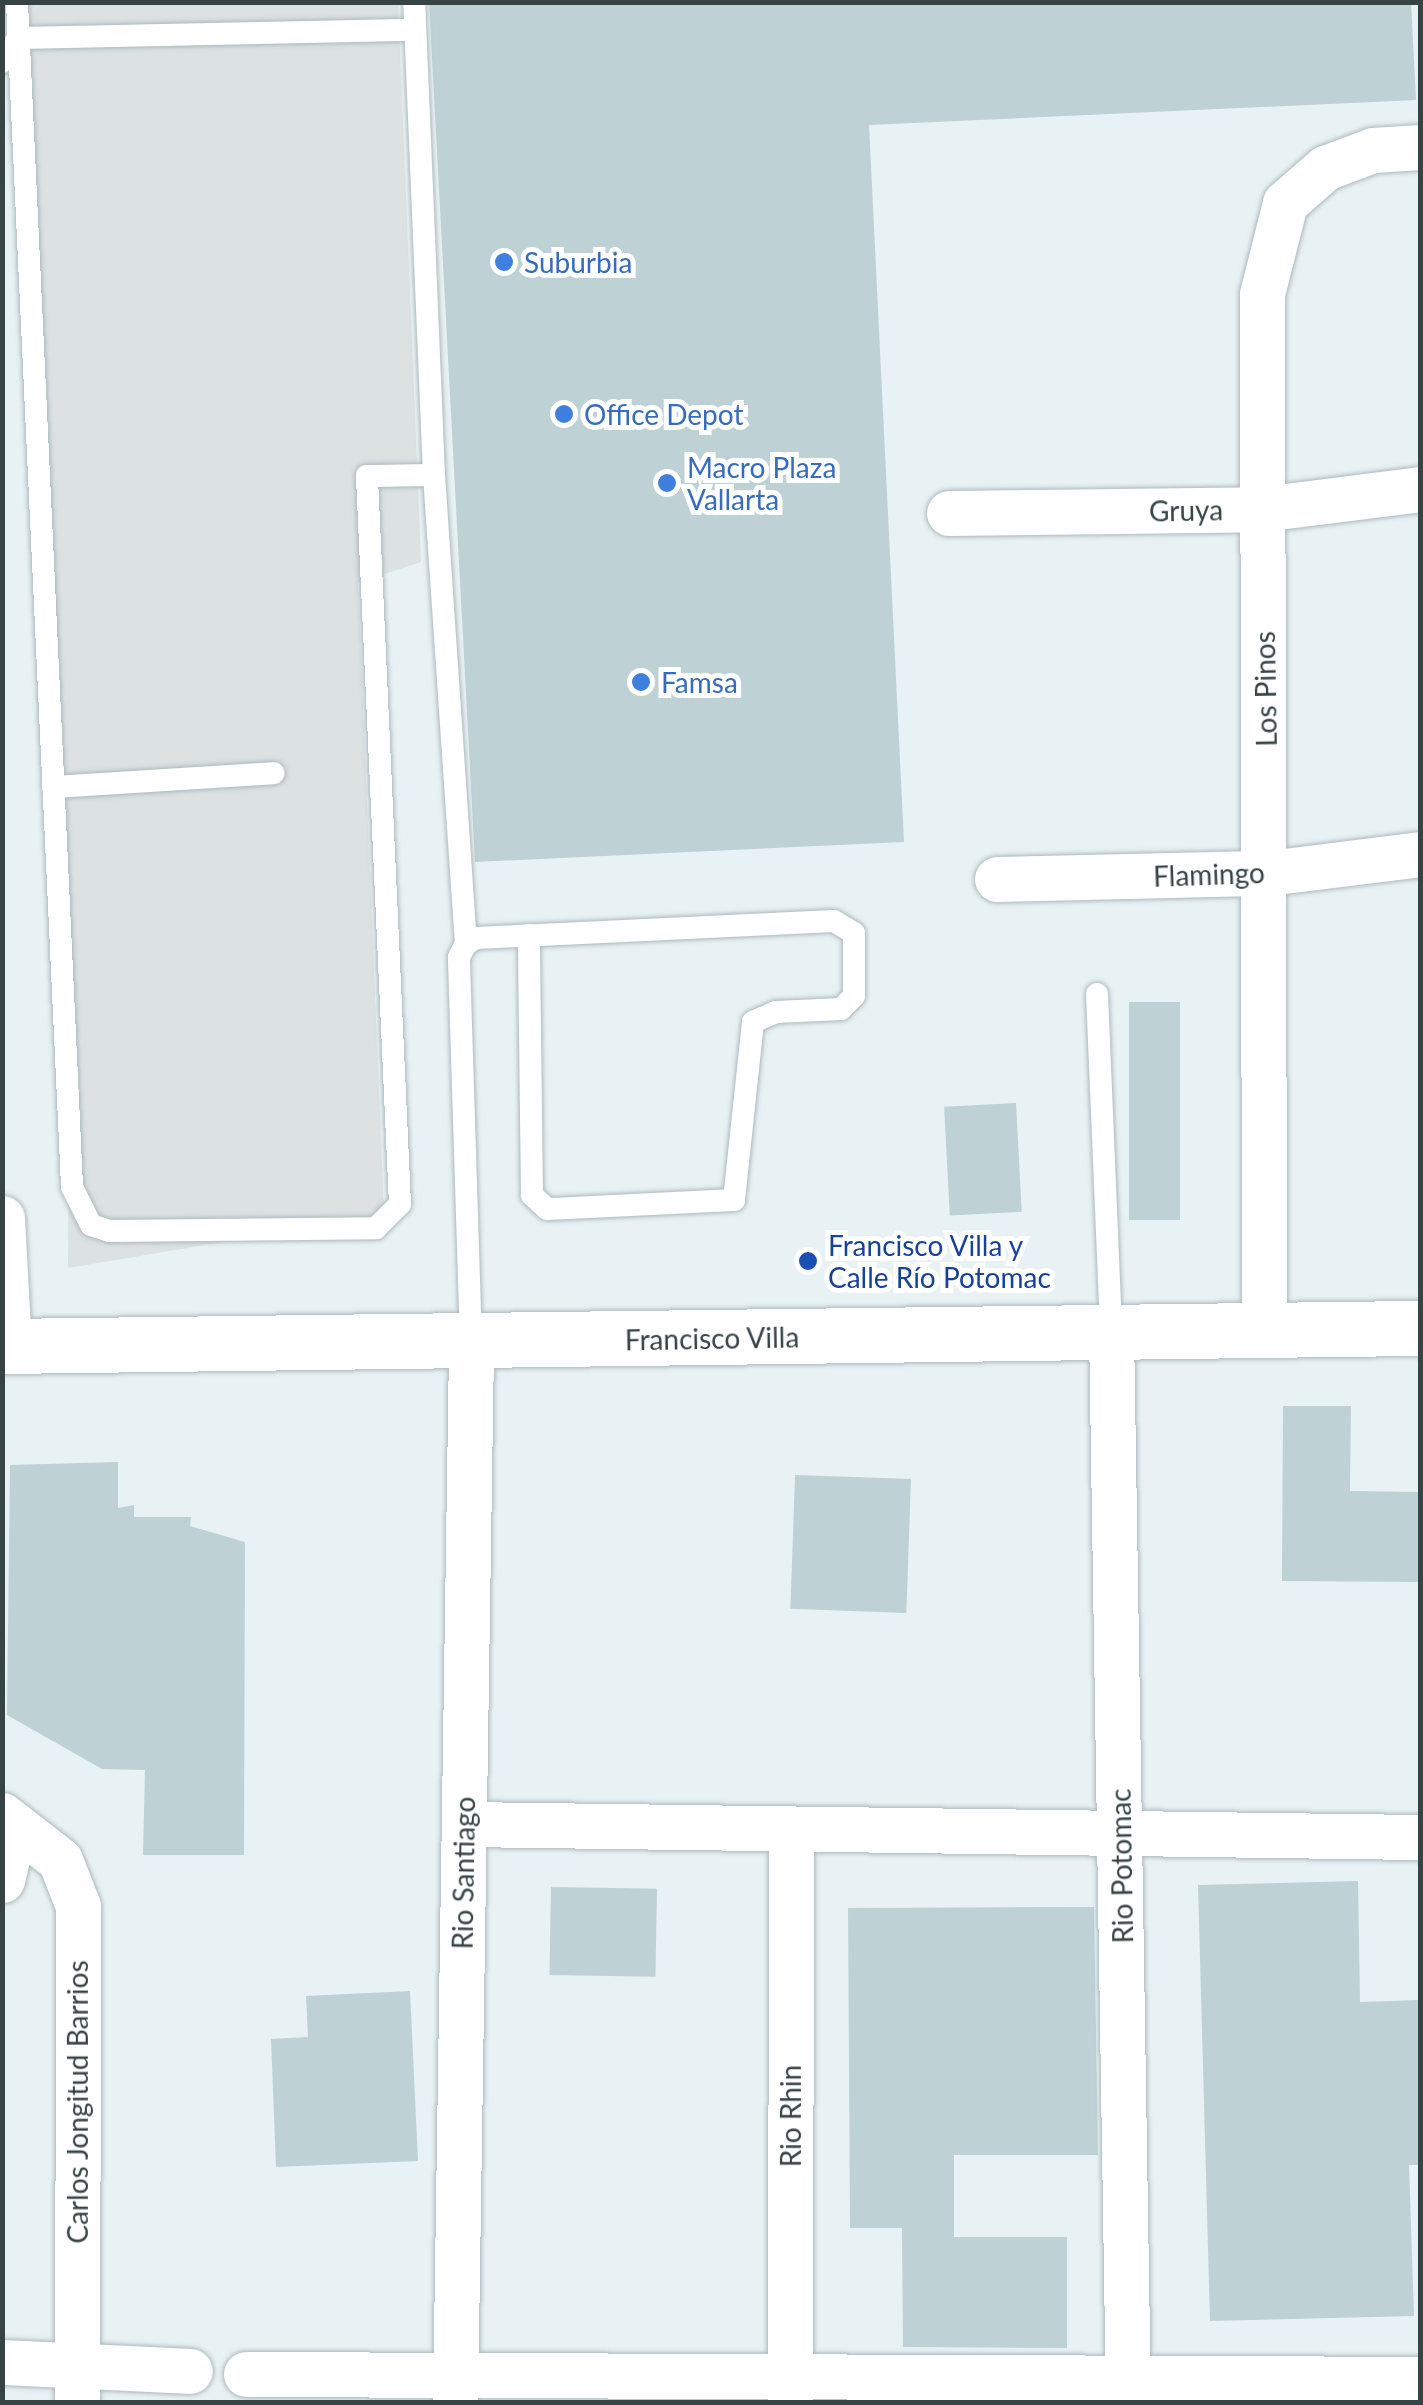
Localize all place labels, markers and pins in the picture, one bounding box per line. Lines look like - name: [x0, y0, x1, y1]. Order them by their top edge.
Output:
- place label: Suburbia: [524, 245, 632, 279]
- marker: Suburbia: [493, 251, 515, 273]
- place label: Office Depot: [584, 397, 743, 431]
- marker: Office Depot: [553, 403, 575, 425]
- place label: Macro Plaza Vallarta: [687, 450, 836, 516]
- marker: Macro Plaza Vallarta: [656, 472, 678, 494]
- place label: Famsa: [661, 665, 738, 699]
- marker: Famsa: [630, 671, 652, 693]
- place label: Francisco Villa y Calle Río Potomac: [828, 1228, 1051, 1294]
- marker: Francisco Villa y Calle Río Potomac: [797, 1250, 819, 1272]

